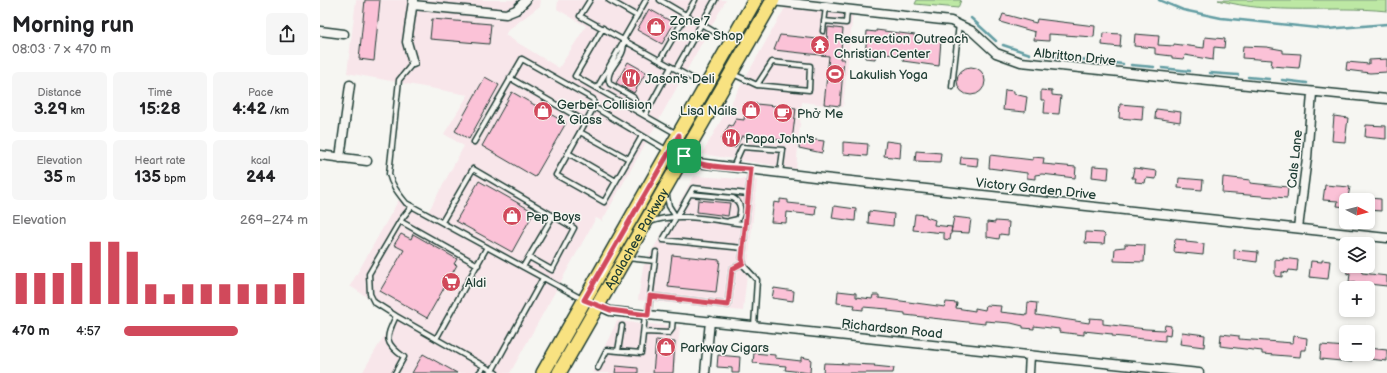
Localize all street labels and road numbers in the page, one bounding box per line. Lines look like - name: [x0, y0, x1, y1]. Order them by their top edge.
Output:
- street label: Albritton Drive: [1033, 45, 1117, 69]
- street label: Cals Lane: [1284, 129, 1306, 189]
- street label: Victory Garden Drive: [975, 175, 1097, 203]
- street label: Apalachee Parkway: [602, 185, 672, 293]
- street label: Richardson Road: [840, 316, 943, 342]

